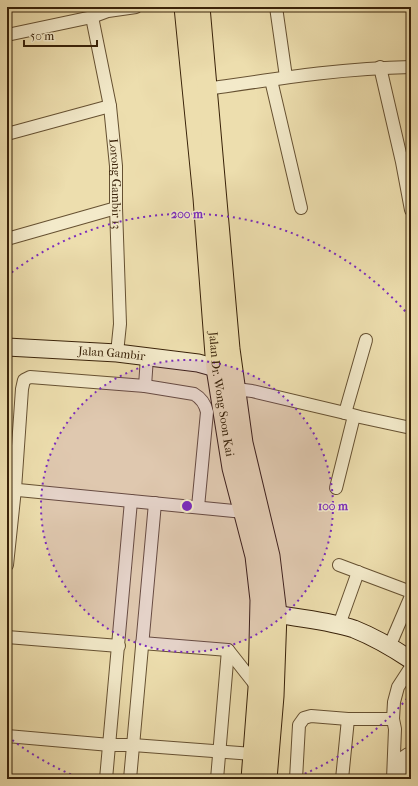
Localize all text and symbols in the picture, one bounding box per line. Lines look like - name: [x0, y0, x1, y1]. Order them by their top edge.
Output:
- scale bar: [24, 22, 97, 48]
- text: 50 m: [30, 29, 54, 43]
- street label: Lorong Gambir 13: [106, 138, 124, 230]
- text: 200 m: [171, 207, 204, 221]
- street label: Jalan Dr. Wong Soon Kai: [206, 330, 237, 458]
- street label: Jalan Gambir: [77, 344, 147, 364]
- centre of rings: [180, 499, 194, 513]
- text: 100 m: [318, 499, 349, 513]

